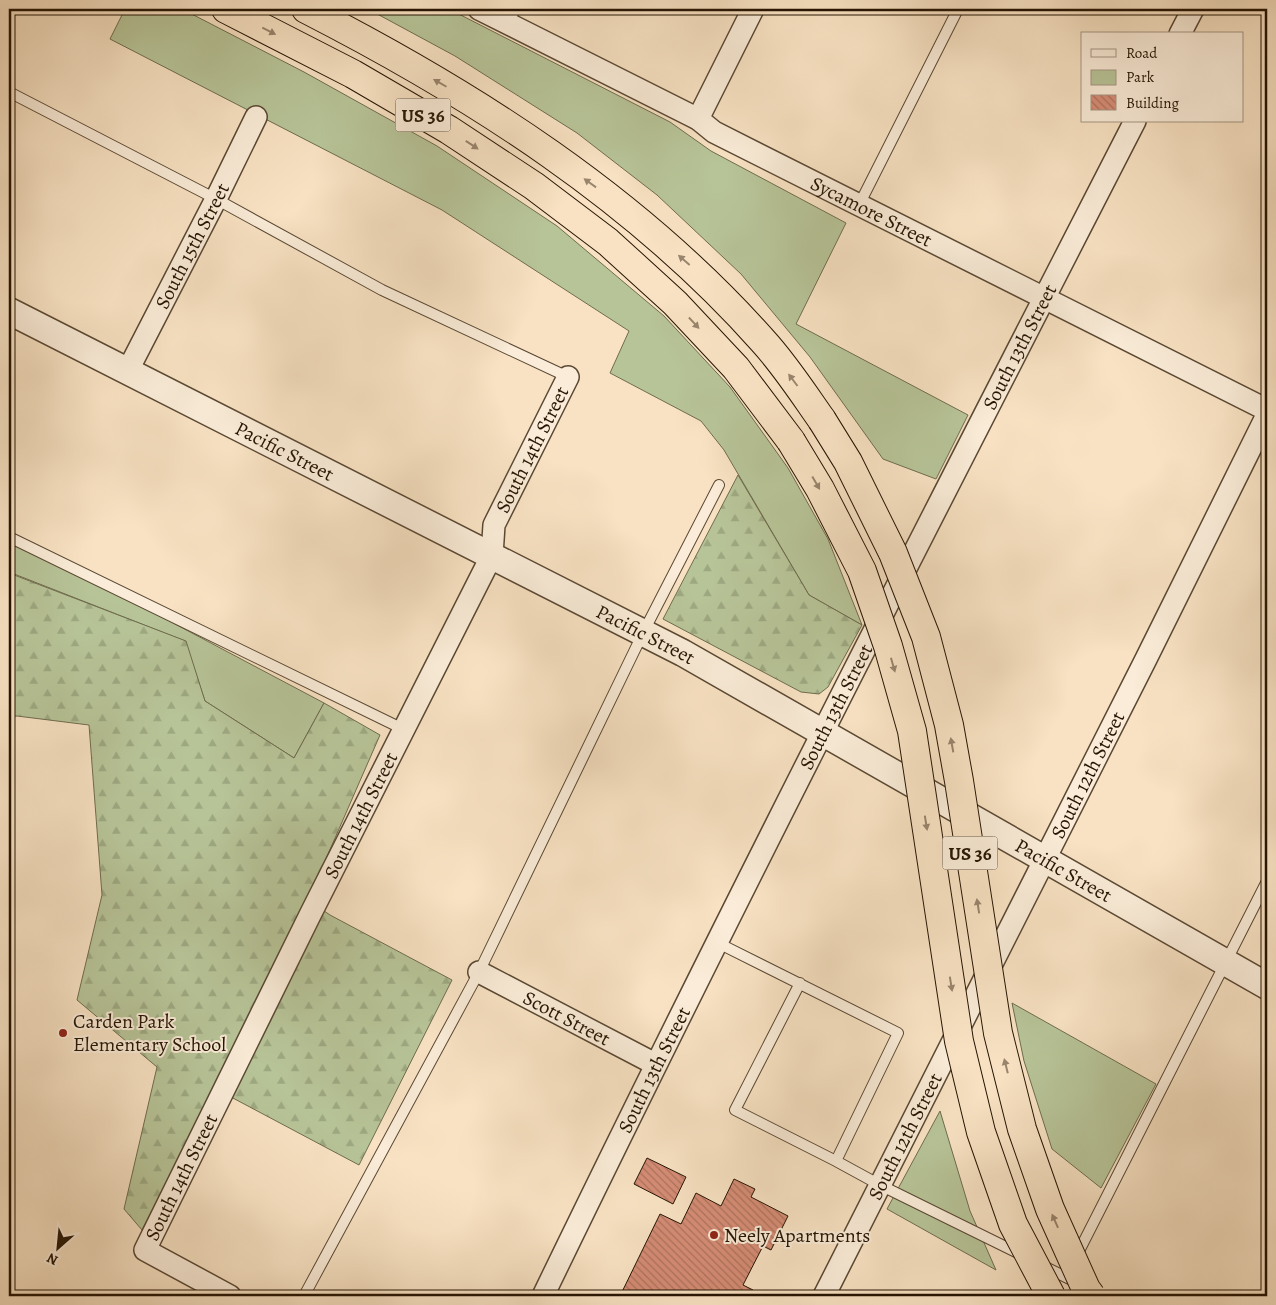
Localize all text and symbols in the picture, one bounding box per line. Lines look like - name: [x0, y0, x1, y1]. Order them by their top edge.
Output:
- one-way arrow: [262, 27, 276, 35]
- legend: [1081, 32, 1244, 122]
- text: Road: [1126, 43, 1158, 63]
- text: Park: [1126, 67, 1155, 87]
- one-way arrow: [433, 78, 447, 87]
- text: Building: [1126, 93, 1179, 113]
- road number: US 36: [396, 98, 450, 132]
- one-way arrow: [465, 140, 478, 150]
- street label: Sycamore Street: [806, 170, 937, 254]
- street label: South 15th Street: [149, 178, 236, 314]
- one-way arrow: [583, 178, 597, 188]
- one-way arrow: [678, 255, 691, 266]
- street label: South 13th Street: [976, 279, 1063, 415]
- one-way arrow: [688, 317, 700, 329]
- one-way arrow: [788, 373, 798, 387]
- street label: South 14th Street: [489, 381, 575, 518]
- street label: Pacific Street: [230, 415, 339, 488]
- one-way arrow: [812, 477, 821, 490]
- street label: Pacific Street: [591, 598, 700, 671]
- street label: South 13th Street: [793, 639, 879, 775]
- one-way arrow: [889, 657, 897, 672]
- street label: South 12th Street: [1044, 707, 1132, 843]
- one-way arrow: [948, 737, 956, 753]
- street label: South 14th Street: [318, 747, 404, 883]
- one-way arrow: [922, 816, 930, 832]
- street label: Pacific Street: [1010, 832, 1117, 909]
- road number: US 36: [942, 836, 998, 870]
- one-way arrow: [974, 897, 982, 913]
- one-way arrow: [947, 976, 955, 992]
- street label: Scott Street: [518, 984, 615, 1052]
- street label: South 13th Street: [612, 1002, 697, 1138]
- place label: Carden Park Elementary School: [73, 1008, 226, 1058]
- marker: Carden Park Elementary School: [57, 1027, 69, 1039]
- one-way arrow: [1002, 1058, 1010, 1073]
- street label: South 12th Street: [862, 1068, 949, 1205]
- street label: South 14th Street: [139, 1109, 224, 1245]
- one-way arrow: [1051, 1214, 1059, 1228]
- north arrow: [32, 1222, 82, 1272]
- place label: Neely Apartments: [724, 1222, 870, 1249]
- marker: Neely Apartments: [708, 1229, 720, 1241]
- text: N: [43, 1248, 61, 1270]

